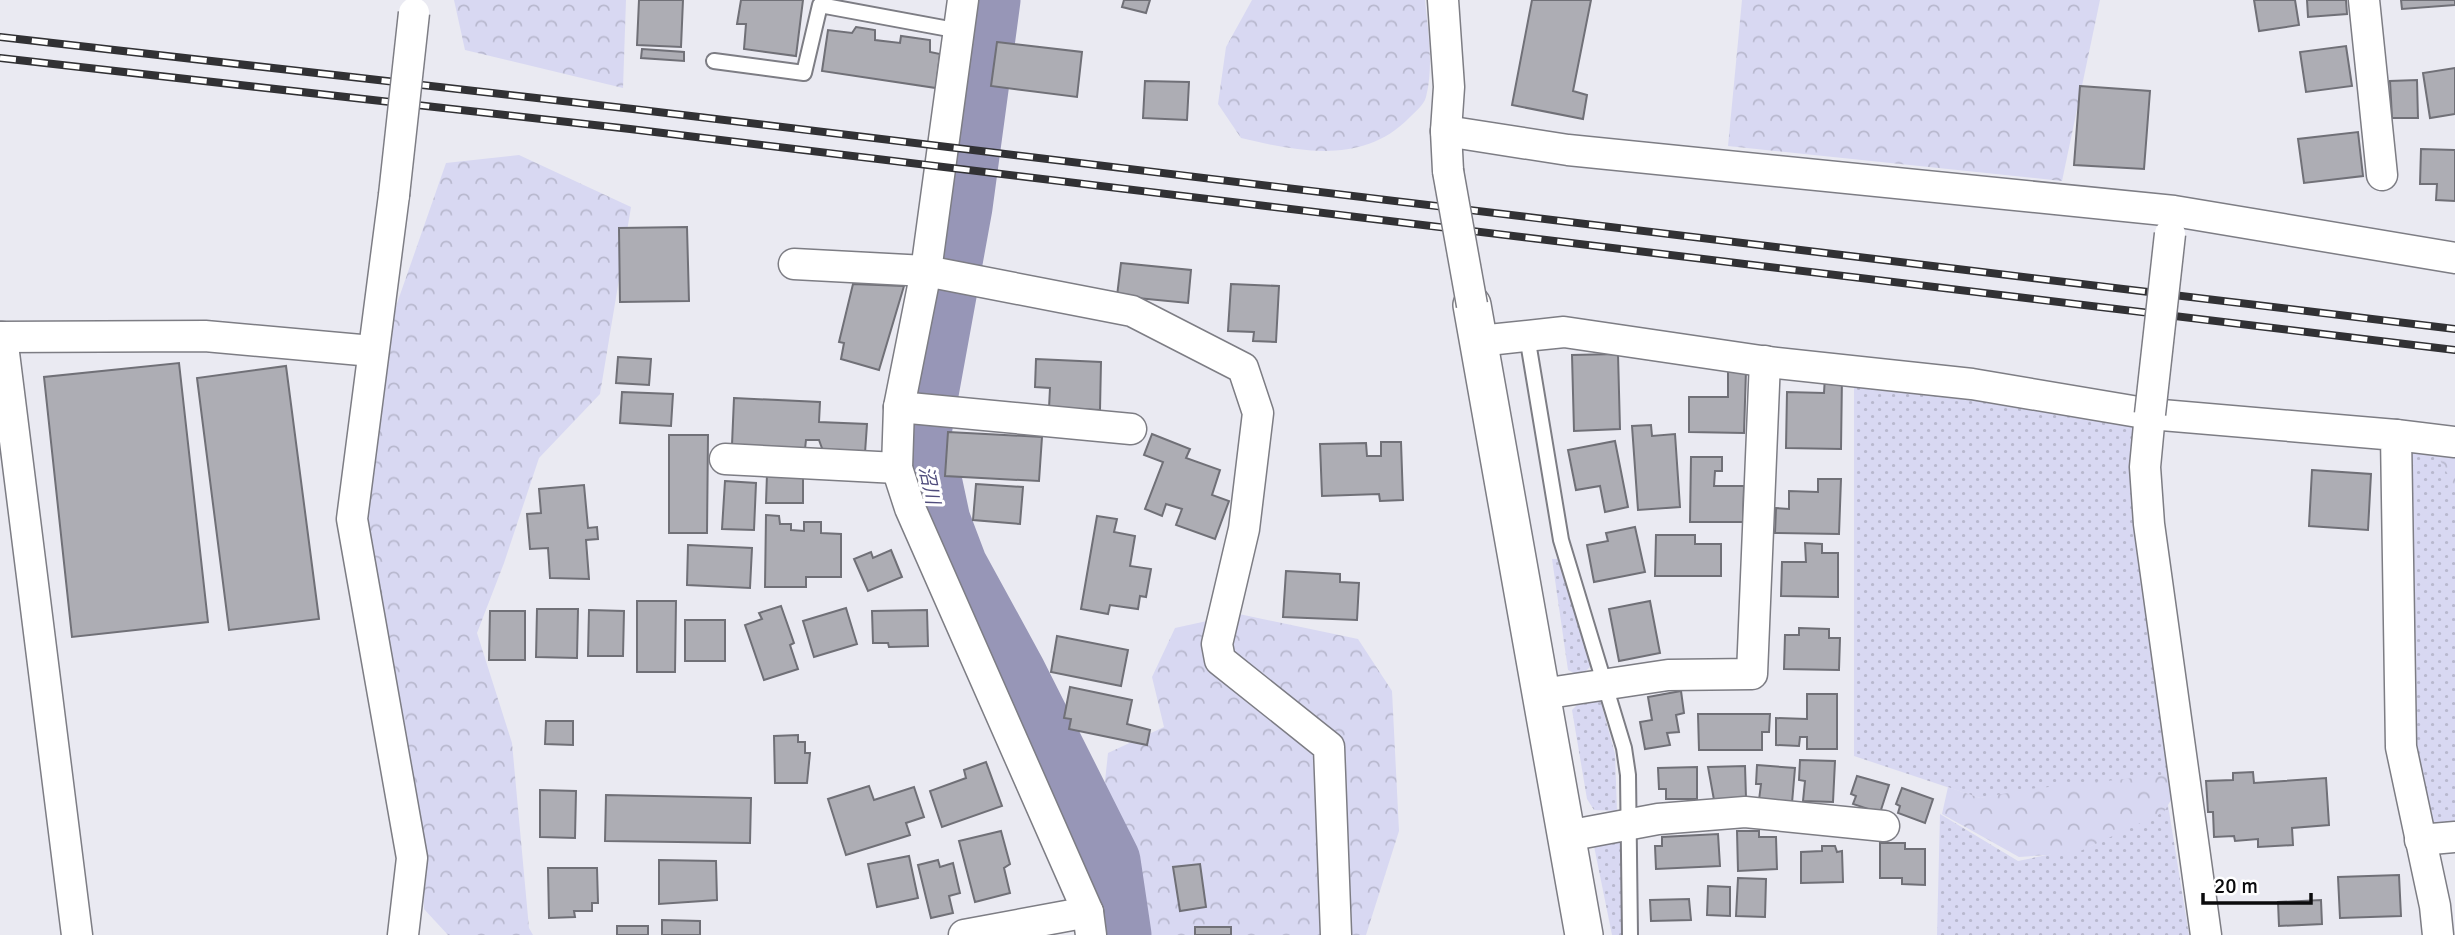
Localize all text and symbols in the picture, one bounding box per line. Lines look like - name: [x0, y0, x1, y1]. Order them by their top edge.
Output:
- water label: 沼川: [913, 464, 945, 508]
- scale bar: [2203, 862, 2312, 906]
- text: 20 m: [2214, 873, 2258, 899]

